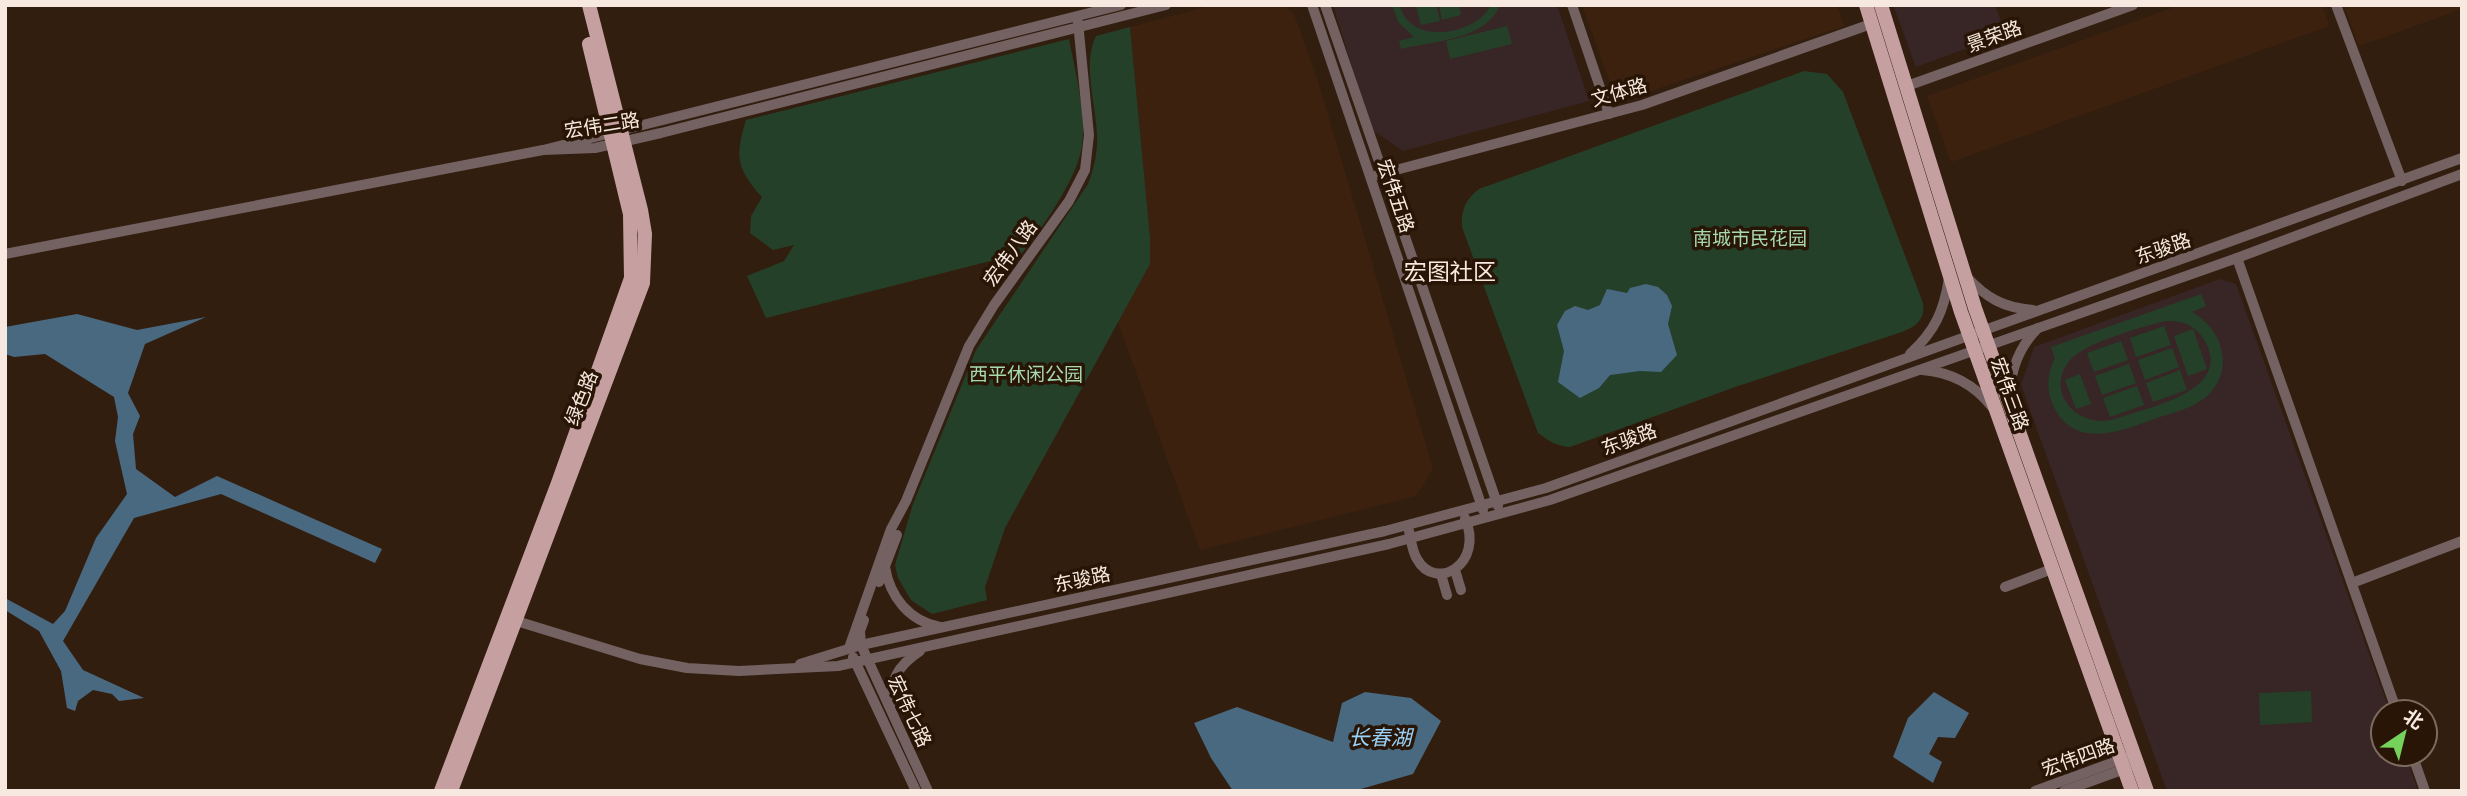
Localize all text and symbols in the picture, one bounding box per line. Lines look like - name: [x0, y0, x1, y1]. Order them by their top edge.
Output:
- street label: 景荣路: [1963, 16, 2025, 57]
- street label: 文体路: [1589, 74, 1650, 111]
- street label: 宏伟二路: [563, 108, 641, 143]
- street label: 宏伟五路: [1372, 156, 1419, 236]
- street label: 宏伟八路: [979, 216, 1042, 291]
- park label: 南城市民花园: [1693, 227, 1807, 250]
- street label: 东骏路: [2132, 228, 2194, 269]
- district label: 宏图社区: [1404, 258, 1496, 286]
- street label: 宏伟三路: [1986, 355, 2033, 434]
- park label: 西平休闲公园: [969, 363, 1083, 386]
- street label: 绿色路: [561, 367, 602, 429]
- street label: 东骏路: [1598, 419, 1660, 460]
- street label: 东骏路: [1052, 562, 1112, 597]
- street label: 宏伟七路: [883, 672, 936, 751]
- north arrow: [2369, 698, 2439, 768]
- text: 北: [2399, 705, 2428, 734]
- water label: 长春湖: [1349, 725, 1414, 750]
- street label: 宏伟四路: [2039, 734, 2118, 781]

